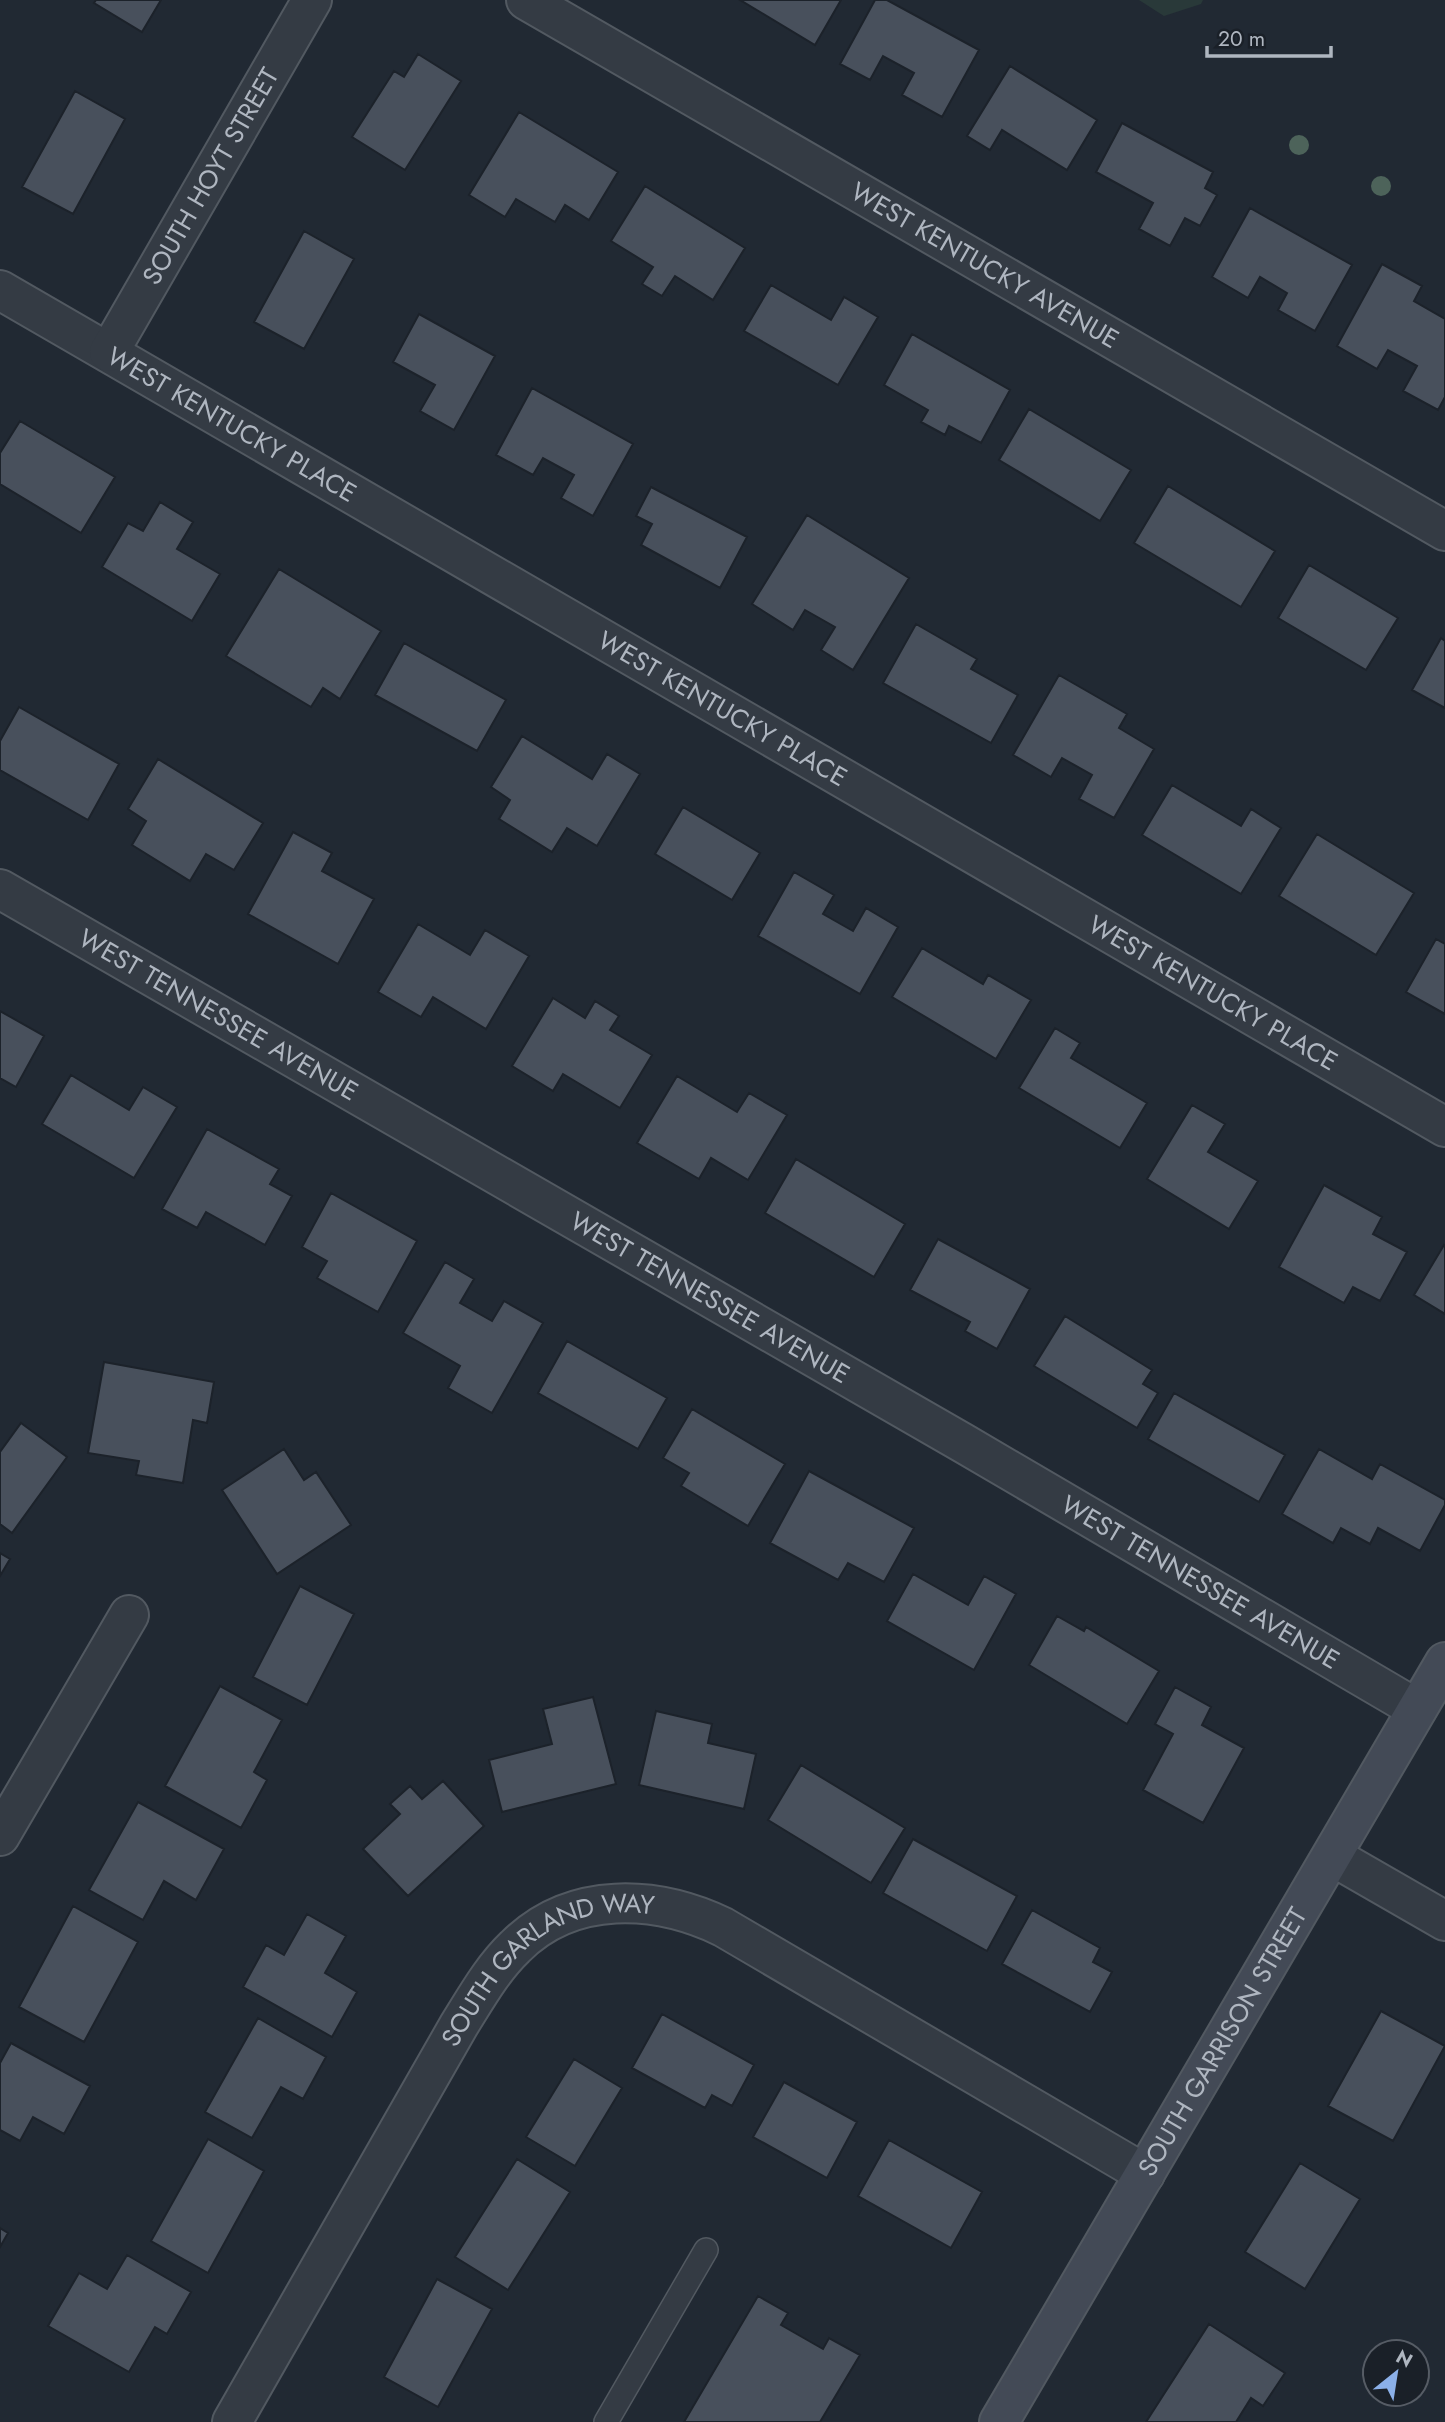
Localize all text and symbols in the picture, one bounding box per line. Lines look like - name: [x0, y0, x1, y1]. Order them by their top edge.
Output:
- scale bar: [1207, 14, 1331, 58]
- text: 20 m: [1218, 24, 1265, 54]
- street label: SOUTH HOYT STREET: [133, 61, 288, 292]
- street label: WEST KENTUCKY AVENUE: [844, 173, 1126, 358]
- street label: WEST KENTUCKY PLACE: [100, 337, 364, 512]
- street label: WEST KENTUCKY PLACE: [591, 621, 854, 796]
- street label: WEST KENTUCKY PLACE: [1081, 905, 1345, 1080]
- street label: WEST TENNESSEE AVENUE: [72, 919, 365, 1110]
- street label: WEST TENNESSEE AVENUE: [563, 1202, 857, 1393]
- street label: WEST TENNESSEE AVENUE: [1054, 1486, 1347, 1679]
- street label: SOUTH GARLAND WAY: [432, 1884, 657, 2053]
- street label: SOUTH GARRISON STREET: [1128, 1900, 1316, 2183]
- north arrow: [1361, 2338, 1431, 2408]
- text: N: [1391, 2343, 1418, 2374]

